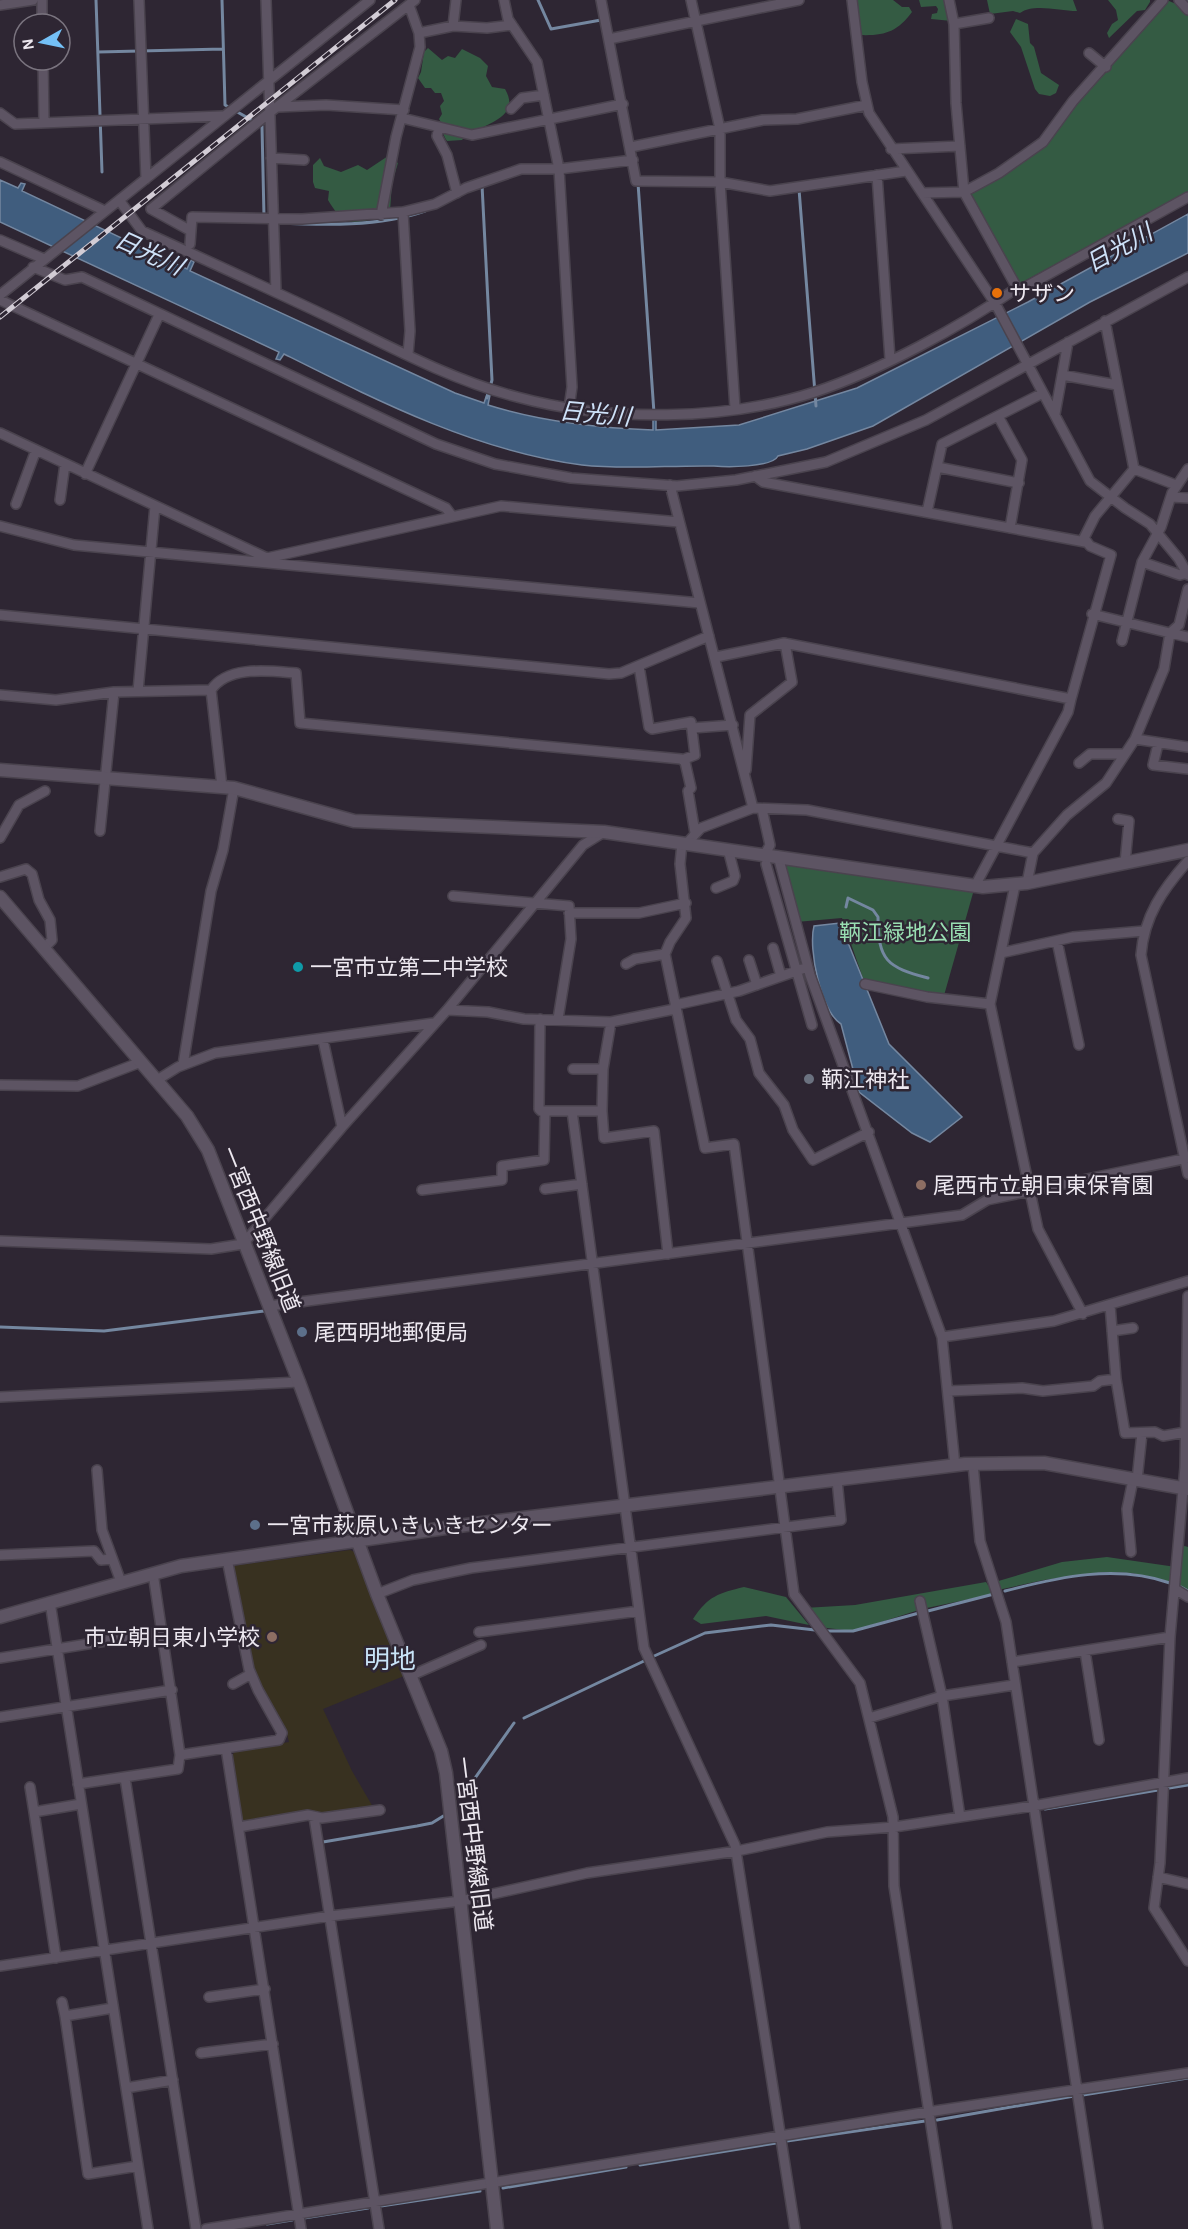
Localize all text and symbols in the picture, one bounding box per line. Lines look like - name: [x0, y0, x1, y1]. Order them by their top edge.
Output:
- north arrow: [12, 12, 72, 72]
- text: N: [19, 37, 37, 51]
- water label: 日光川: [1081, 218, 1159, 277]
- water label: 日光川: [111, 226, 190, 281]
- place label: サザン: [1009, 283, 1075, 305]
- marker: サザン: [990, 286, 1004, 300]
- water label: 日光川: [558, 398, 635, 430]
- park label: 鞆江緑地公園: [839, 921, 971, 944]
- place label: 一宮市立第二中学校: [310, 956, 508, 979]
- marker: 一宮市立第二中学校: [291, 960, 305, 974]
- place label: 鞆江神社: [821, 1068, 909, 1091]
- marker: 鞆江神社: [802, 1072, 816, 1086]
- street label: 一宮西中野線旧道: [217, 1143, 304, 1315]
- place label: 尾西市立朝日東保育園: [933, 1174, 1153, 1197]
- marker: 尾西市立朝日東保育園: [914, 1178, 928, 1192]
- place label: 尾西明地郵便局: [314, 1321, 468, 1344]
- marker: 尾西明地郵便局: [295, 1325, 309, 1339]
- place label: 一宮市萩原いきいきセンター: [267, 1514, 553, 1537]
- marker: 一宮市萩原いきいきセンター: [248, 1518, 262, 1532]
- place label: 市立朝日東小学校: [84, 1626, 260, 1649]
- marker: 市立朝日東小学校: [265, 1630, 279, 1644]
- district label: 明地: [364, 1646, 416, 1673]
- street label: 一宮西中野線旧道: [451, 1755, 496, 1933]

